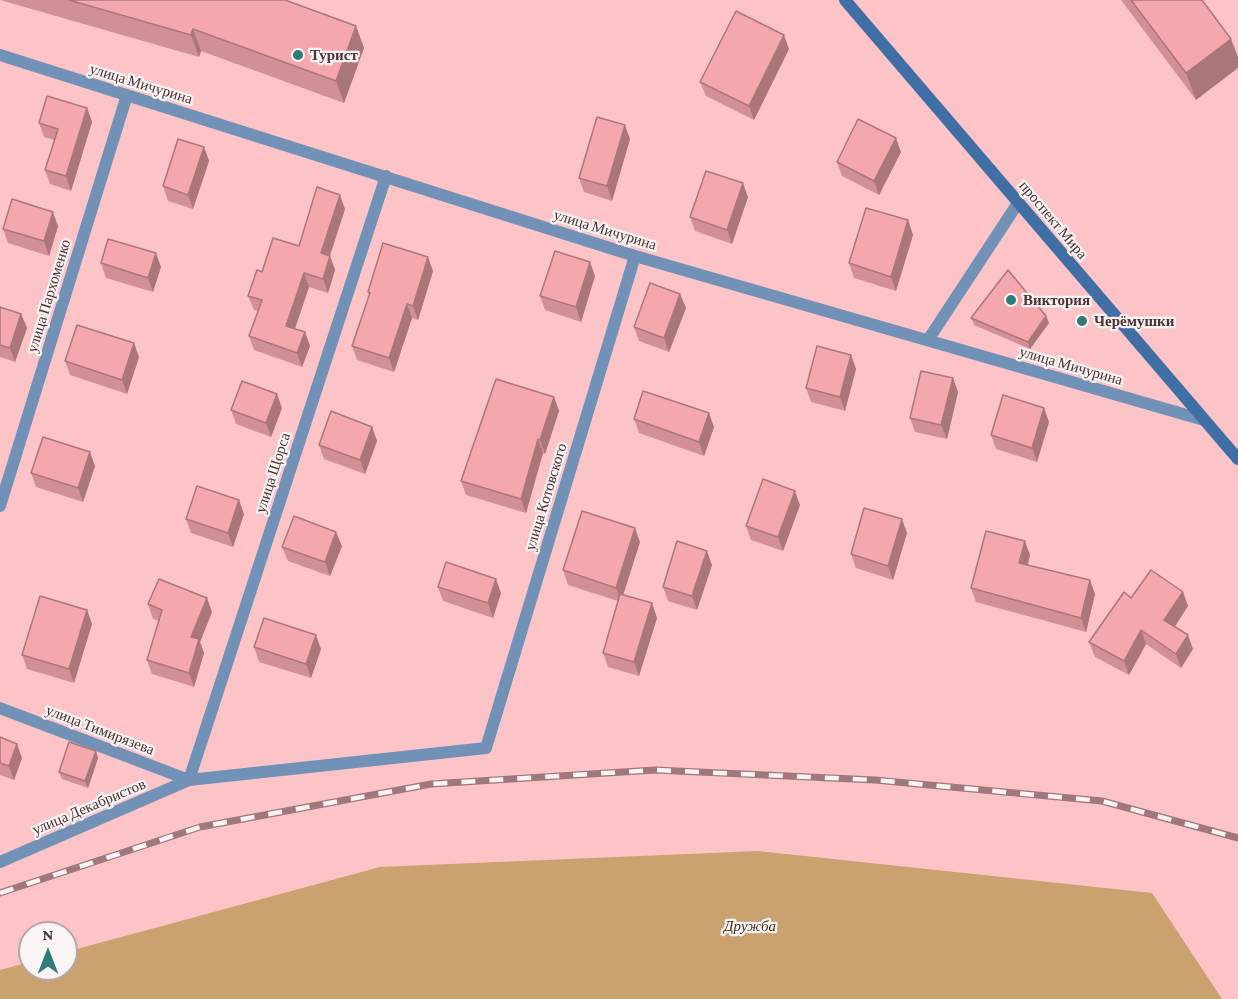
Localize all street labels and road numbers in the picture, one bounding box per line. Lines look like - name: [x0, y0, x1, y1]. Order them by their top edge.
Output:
- street label: улица Мичурина: [87, 60, 195, 108]
- street label: проспект Мира: [1015, 177, 1091, 263]
- street label: улица Мичурина: [551, 206, 659, 254]
- street label: улица Пархоменко: [23, 237, 75, 355]
- street label: улица Мичурина: [1017, 343, 1125, 389]
- street label: улица Щорса: [252, 431, 294, 515]
- street label: улица Котовского: [521, 441, 571, 553]
- street label: улица Тимирязева: [43, 701, 157, 759]
- street label: улица Декабристов: [30, 775, 148, 839]

